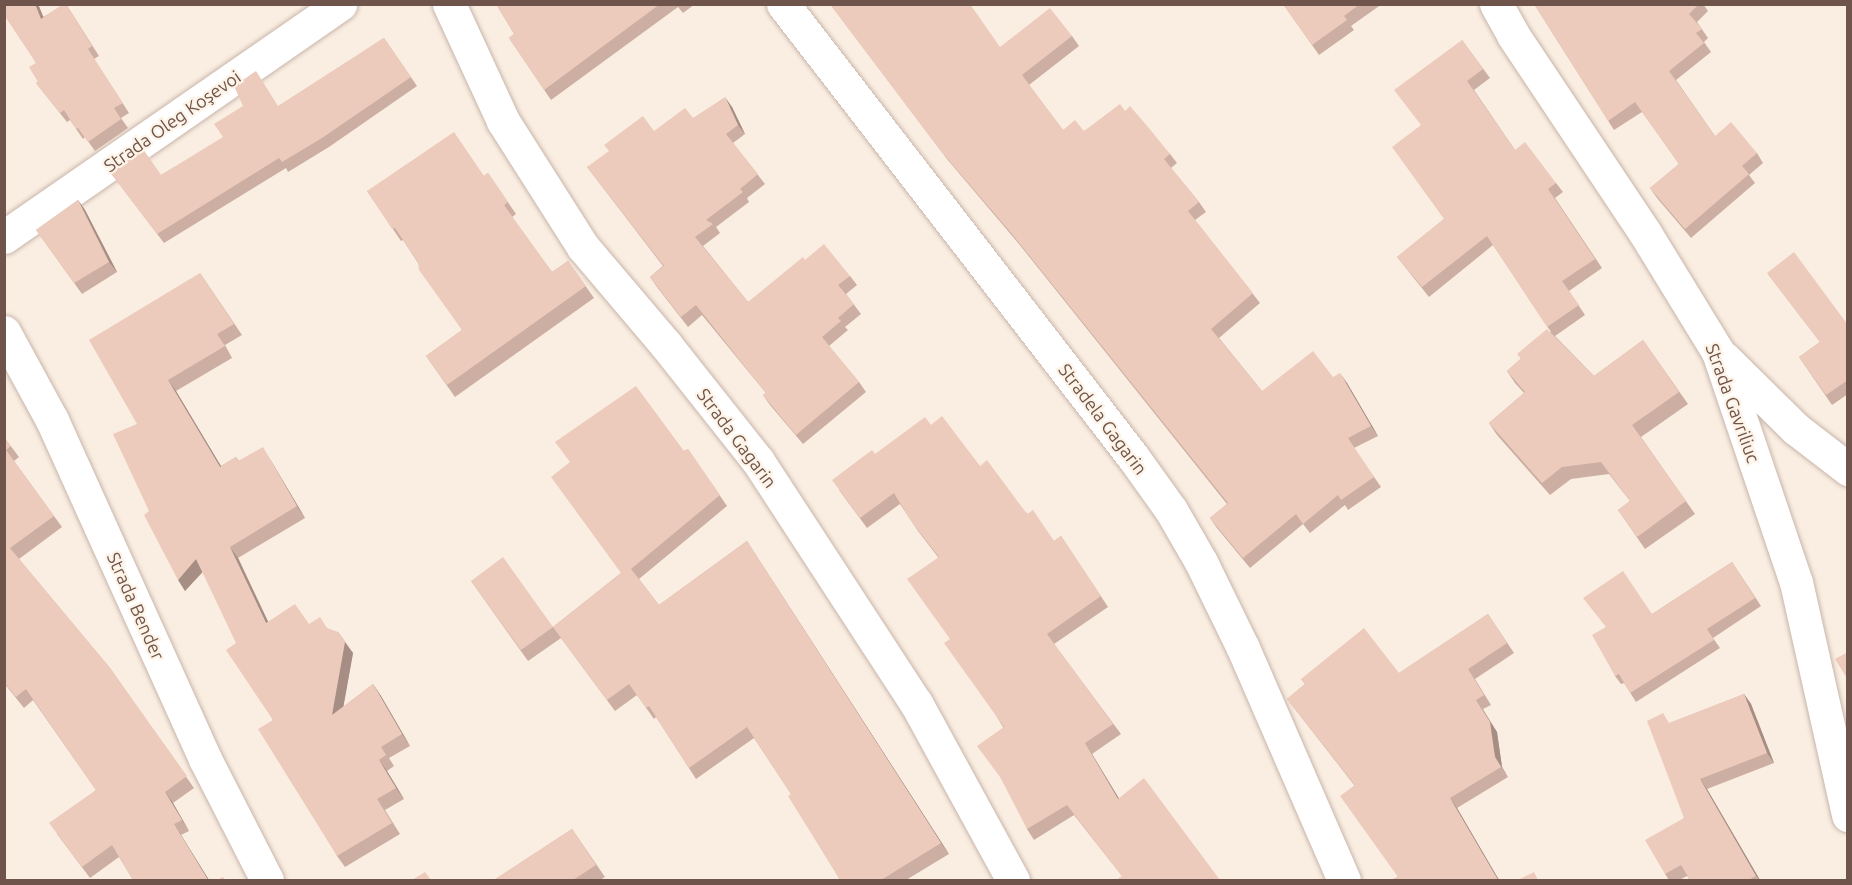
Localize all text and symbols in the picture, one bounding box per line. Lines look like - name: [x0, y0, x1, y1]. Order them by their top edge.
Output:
- street label: Strada Oleg Koşevoi: [99, 66, 245, 176]
- street label: Strada Gavriliuc: [1701, 340, 1765, 466]
- street label: Stradela Gagarin: [1054, 359, 1152, 479]
- street label: Strada Gagarin: [693, 384, 781, 492]
- street label: Strada Bender: [103, 549, 169, 663]

